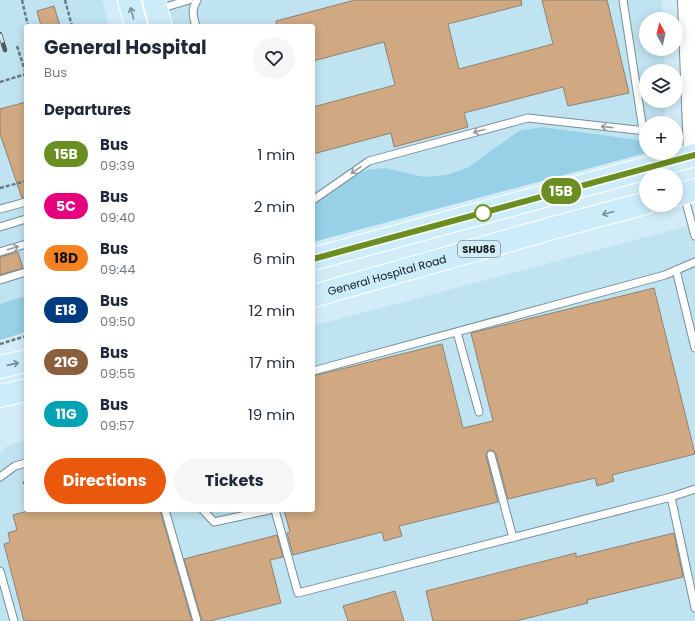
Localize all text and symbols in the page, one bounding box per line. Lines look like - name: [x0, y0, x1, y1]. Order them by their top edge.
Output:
- one-way arrow: [128, 7, 135, 20]
- north arrow: [639, 12, 683, 56]
- map controls: [639, 12, 683, 212]
- text: General Hospital: [44, 34, 207, 61]
- button: heart: [253, 37, 295, 79]
- text: Bus: [44, 63, 67, 82]
- button: layers: [639, 64, 683, 108]
- text: Departures: [44, 99, 131, 120]
- button: +: [639, 116, 683, 160]
- one-way arrow: [601, 123, 614, 130]
- one-way arrow: [473, 128, 486, 135]
- text: Bus: [100, 134, 128, 155]
- text: 15B: [54, 144, 78, 164]
- text: 1 min: [257, 144, 295, 165]
- text: 09:39: [100, 156, 135, 175]
- one-way arrow: [351, 166, 362, 174]
- button: −: [639, 168, 683, 212]
- line badge: 15B: [538, 178, 584, 204]
- text: 15B: [549, 181, 573, 201]
- text: Bus: [100, 186, 128, 207]
- text: 5C: [56, 196, 76, 216]
- text: 2 min: [254, 196, 295, 217]
- unlabelled marker: [474, 204, 492, 222]
- text: 09:40: [100, 208, 135, 227]
- one-way arrow: [602, 210, 615, 217]
- text: Bus: [100, 238, 128, 259]
- road number: SHU86: [458, 241, 500, 257]
- one-way arrow: [6, 244, 19, 251]
- text: 18D: [54, 248, 78, 268]
- text: 6 min: [253, 248, 295, 269]
- street label: General Hospital Road: [326, 251, 448, 299]
- text: 09:44: [100, 260, 135, 279]
- text: Bus: [100, 290, 128, 311]
- text: E18: [55, 300, 77, 320]
- text: 12 min: [249, 300, 295, 321]
- text: 09:50: [100, 312, 135, 331]
- text: Bus: [100, 342, 128, 363]
- text: 21G: [54, 352, 78, 372]
- text: 17 min: [249, 352, 295, 373]
- one-way arrow: [6, 360, 19, 368]
- text: 09:55: [100, 364, 135, 383]
- text: Bus: [100, 394, 128, 415]
- text: 11G: [55, 404, 77, 424]
- text: 19 min: [248, 404, 295, 425]
- text: 09:57: [100, 416, 134, 435]
- button: Directions: [44, 458, 166, 504]
- button: Tickets: [174, 458, 295, 504]

